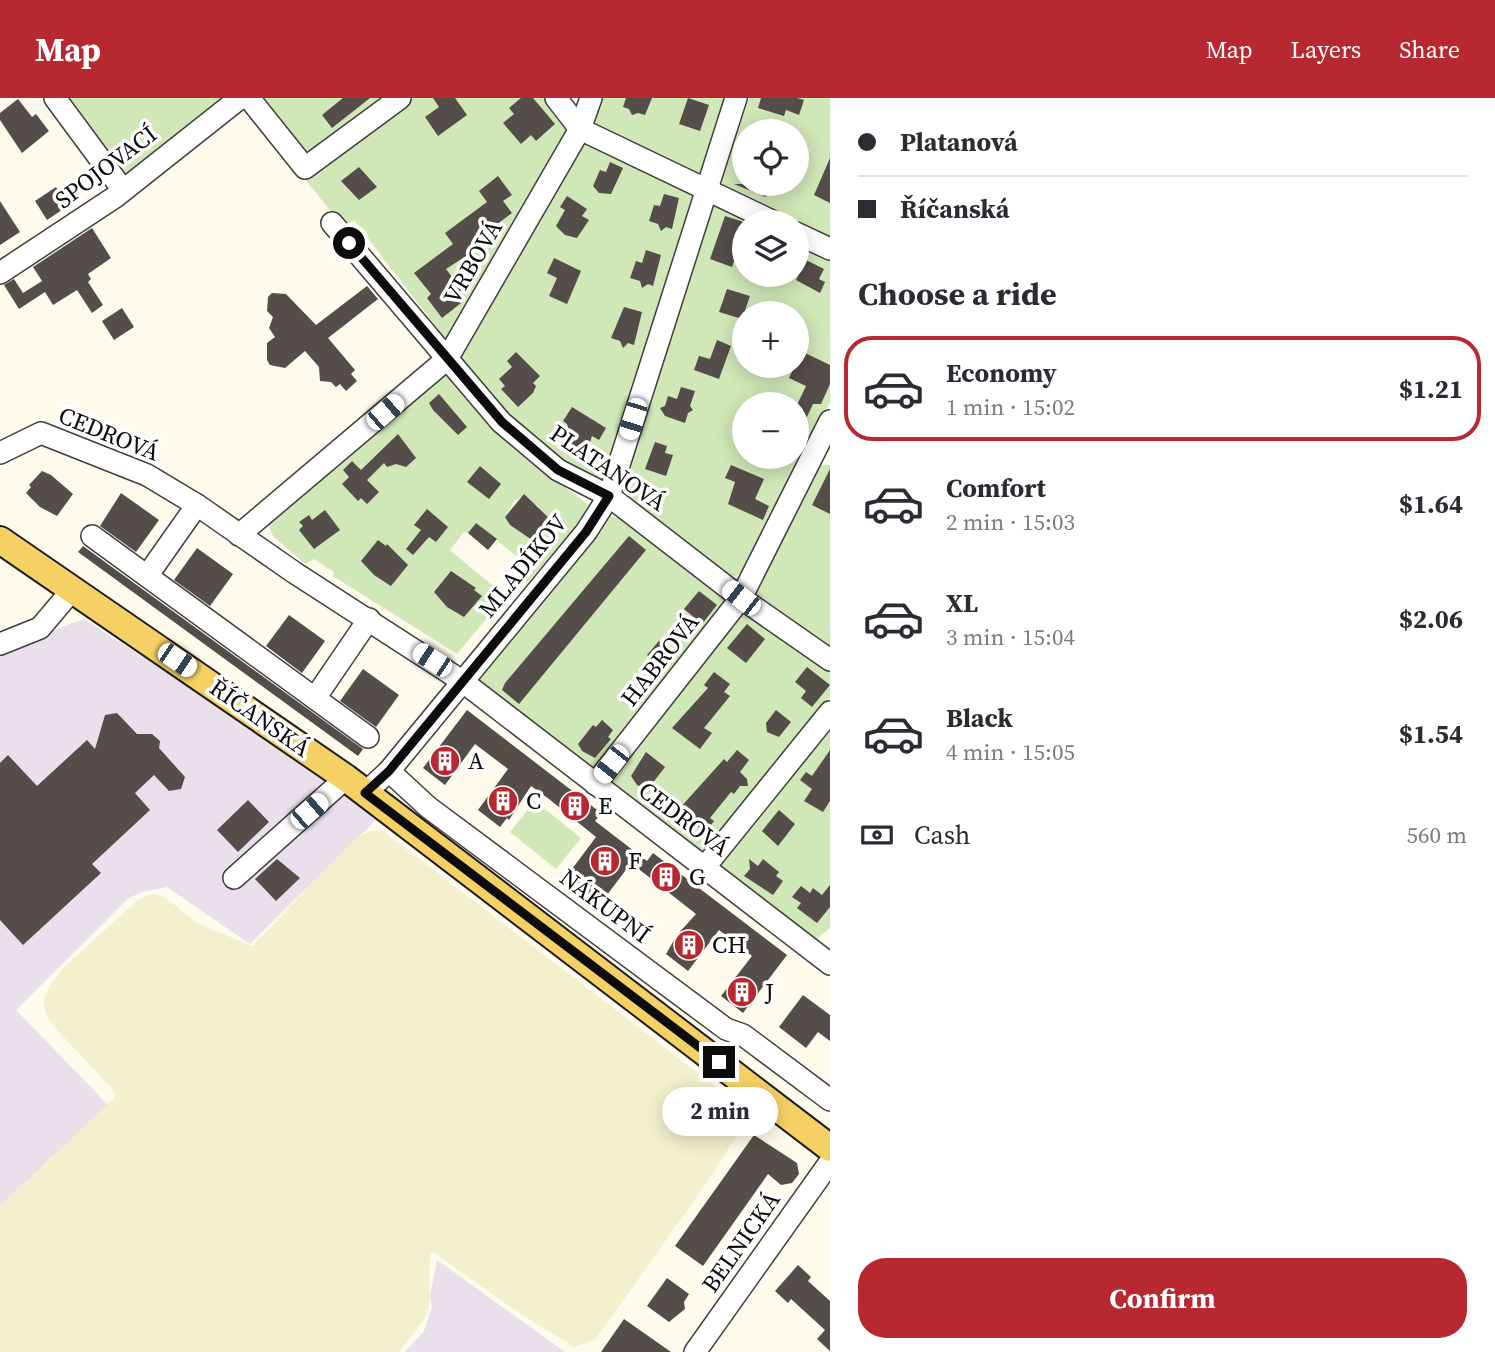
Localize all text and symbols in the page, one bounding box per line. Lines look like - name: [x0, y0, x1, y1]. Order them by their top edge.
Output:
- text: Map: [35, 27, 101, 72]
- text: Map: [1206, 33, 1253, 66]
- text: Layers: [1291, 33, 1361, 66]
- text: Share: [1399, 33, 1460, 66]
- street label: SPOJOVACÍ: [48, 117, 164, 216]
- map controls: [732, 119, 809, 469]
- button: locate: [732, 119, 809, 196]
- text: Platanová: [900, 124, 1018, 160]
- text: Říčanská: [900, 191, 1010, 227]
- button: layers: [732, 210, 809, 287]
- street label: VRBOVÁ: [435, 214, 510, 310]
- route start: [333, 227, 365, 259]
- text: Choose a ride: [858, 272, 1057, 316]
- button: +: [732, 301, 809, 378]
- text: Economy: [946, 355, 1057, 391]
- icon: car: [862, 357, 925, 420]
- text: $1.21: [1399, 371, 1463, 407]
- car: [363, 390, 408, 434]
- text: 1 min · 15:02: [946, 391, 1075, 423]
- button: −: [732, 392, 809, 469]
- car: [617, 396, 650, 442]
- street label: CEDROVÁ: [54, 398, 165, 469]
- street label: PLATANOVÁ: [544, 417, 673, 519]
- text: Comfort: [946, 470, 1046, 506]
- icon: car: [862, 472, 925, 535]
- text: $1.64: [1399, 486, 1463, 522]
- text: 2 min · 15:03: [946, 506, 1075, 538]
- street label: MLADÍKOV: [471, 507, 575, 624]
- car: [718, 577, 765, 619]
- text: XL: [946, 585, 978, 621]
- icon: car: [862, 587, 925, 650]
- text: $2.06: [1399, 601, 1463, 637]
- street label: HABROVÁ: [613, 606, 706, 713]
- text: 3 min · 15:04: [946, 621, 1075, 653]
- car: [154, 640, 201, 680]
- car: [409, 640, 456, 680]
- street label: ŘÍČANSKÁ: [203, 671, 317, 765]
- text: Black: [946, 700, 1013, 736]
- icon: car: [862, 702, 925, 765]
- text: $1.54: [1399, 716, 1463, 752]
- text: 4 min · 15:05: [946, 736, 1075, 768]
- car: [590, 741, 633, 787]
- building icon: A: [428, 744, 462, 778]
- place label: A: [468, 744, 484, 777]
- street label: CEDROVÁ: [632, 773, 737, 864]
- building icon: C: [486, 784, 520, 818]
- place label: C: [526, 784, 541, 817]
- car: [287, 789, 332, 833]
- building icon: E: [558, 789, 592, 823]
- place label: E: [598, 789, 612, 822]
- icon: cash: [858, 816, 896, 854]
- text: Cash: [914, 817, 970, 853]
- text: 560 m: [1406, 819, 1467, 851]
- building icon: F: [588, 844, 622, 878]
- place label: F: [628, 844, 642, 877]
- building icon: G: [649, 860, 683, 894]
- place label: G: [689, 860, 706, 893]
- street label: NÁKUPNÍ: [553, 861, 657, 951]
- building icon: CH: [672, 928, 706, 962]
- place label: CH: [712, 928, 746, 961]
- building icon: J: [725, 975, 759, 1009]
- place label: J: [764, 975, 774, 1008]
- route end: [703, 1046, 735, 1078]
- callout: 2 min: [661, 1086, 777, 1136]
- text: 2 min: [690, 1095, 750, 1127]
- street label: BELNICKÁ: [694, 1185, 787, 1299]
- button: Confirm: [858, 1258, 1467, 1338]

